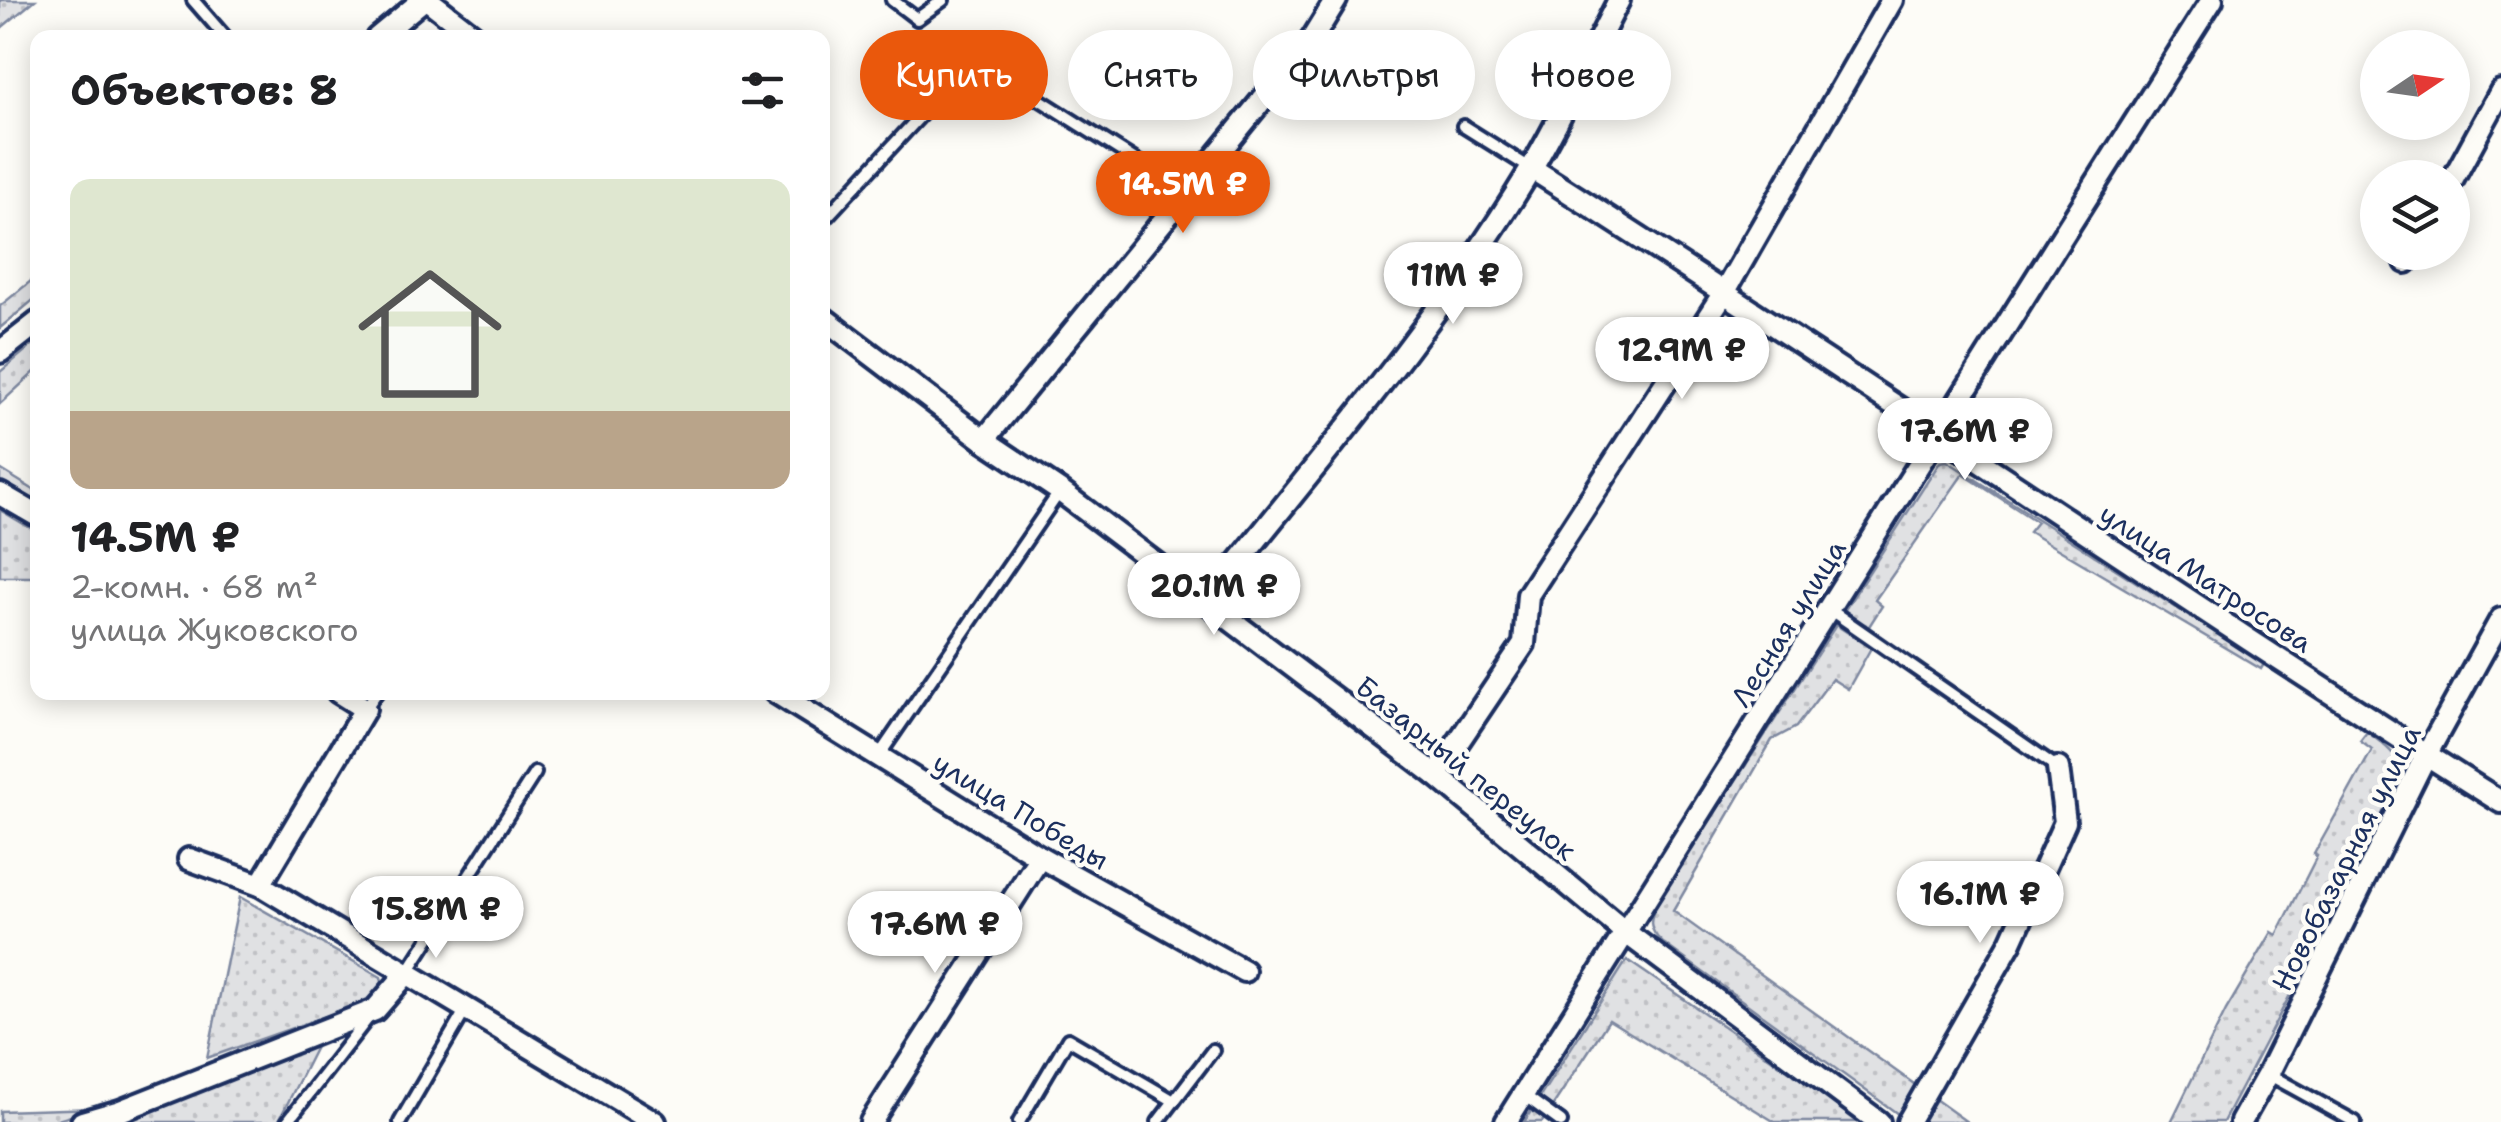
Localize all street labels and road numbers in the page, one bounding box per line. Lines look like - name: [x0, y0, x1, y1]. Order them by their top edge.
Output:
- street label: улица Матросова: [2092, 495, 2320, 661]
- street label: Лесная улица: [1721, 532, 1855, 714]
- street label: Базарный переулок: [1348, 667, 1584, 869]
- street label: Новобазарная улица: [2262, 719, 2430, 997]
- street label: улица Победы: [926, 743, 1116, 879]

